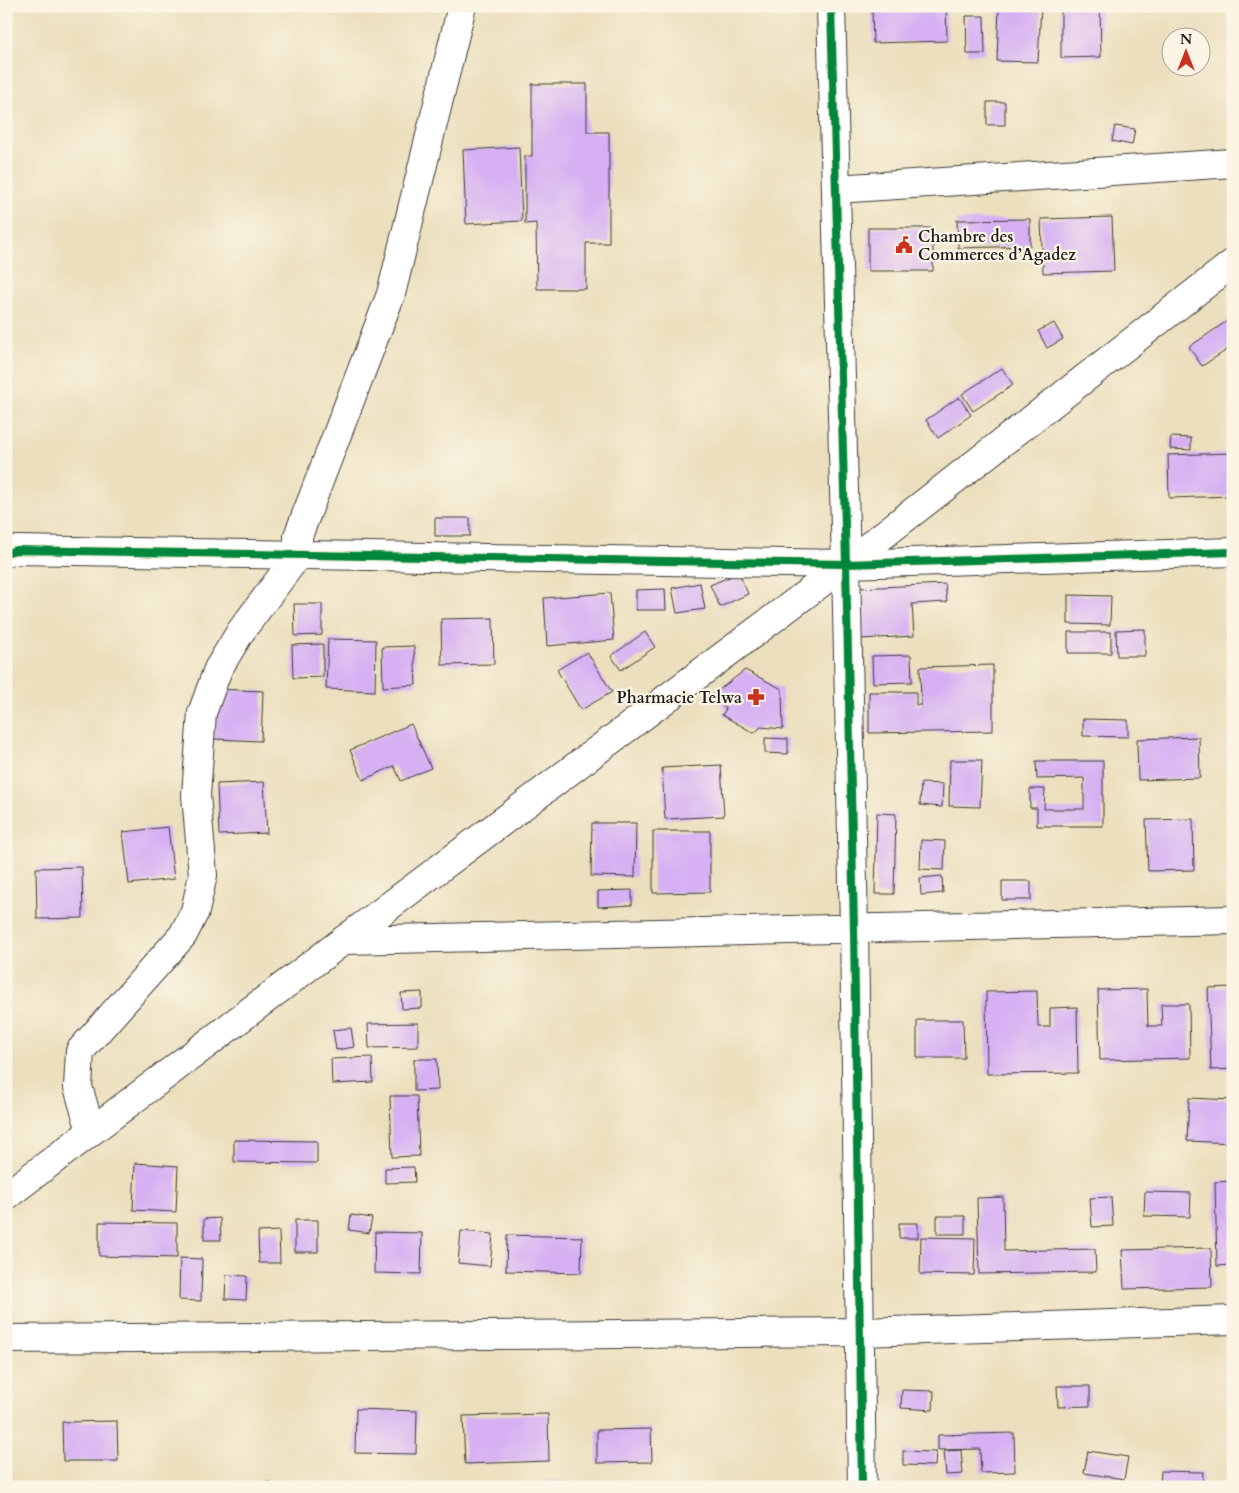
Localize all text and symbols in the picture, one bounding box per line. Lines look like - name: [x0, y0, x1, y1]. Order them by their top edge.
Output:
- north arrow: [1162, 28, 1212, 78]
- text: N: [1180, 30, 1192, 49]
- place label: Chambre des Commerces d’Agadez: [918, 226, 1076, 266]
- public building icon: Chambre des Commerces d’Agadez: [894, 235, 914, 255]
- place label: Pharmacie Telwa: [617, 687, 742, 709]
- pharmacy icon: Pharmacie Telwa: [746, 687, 766, 707]

